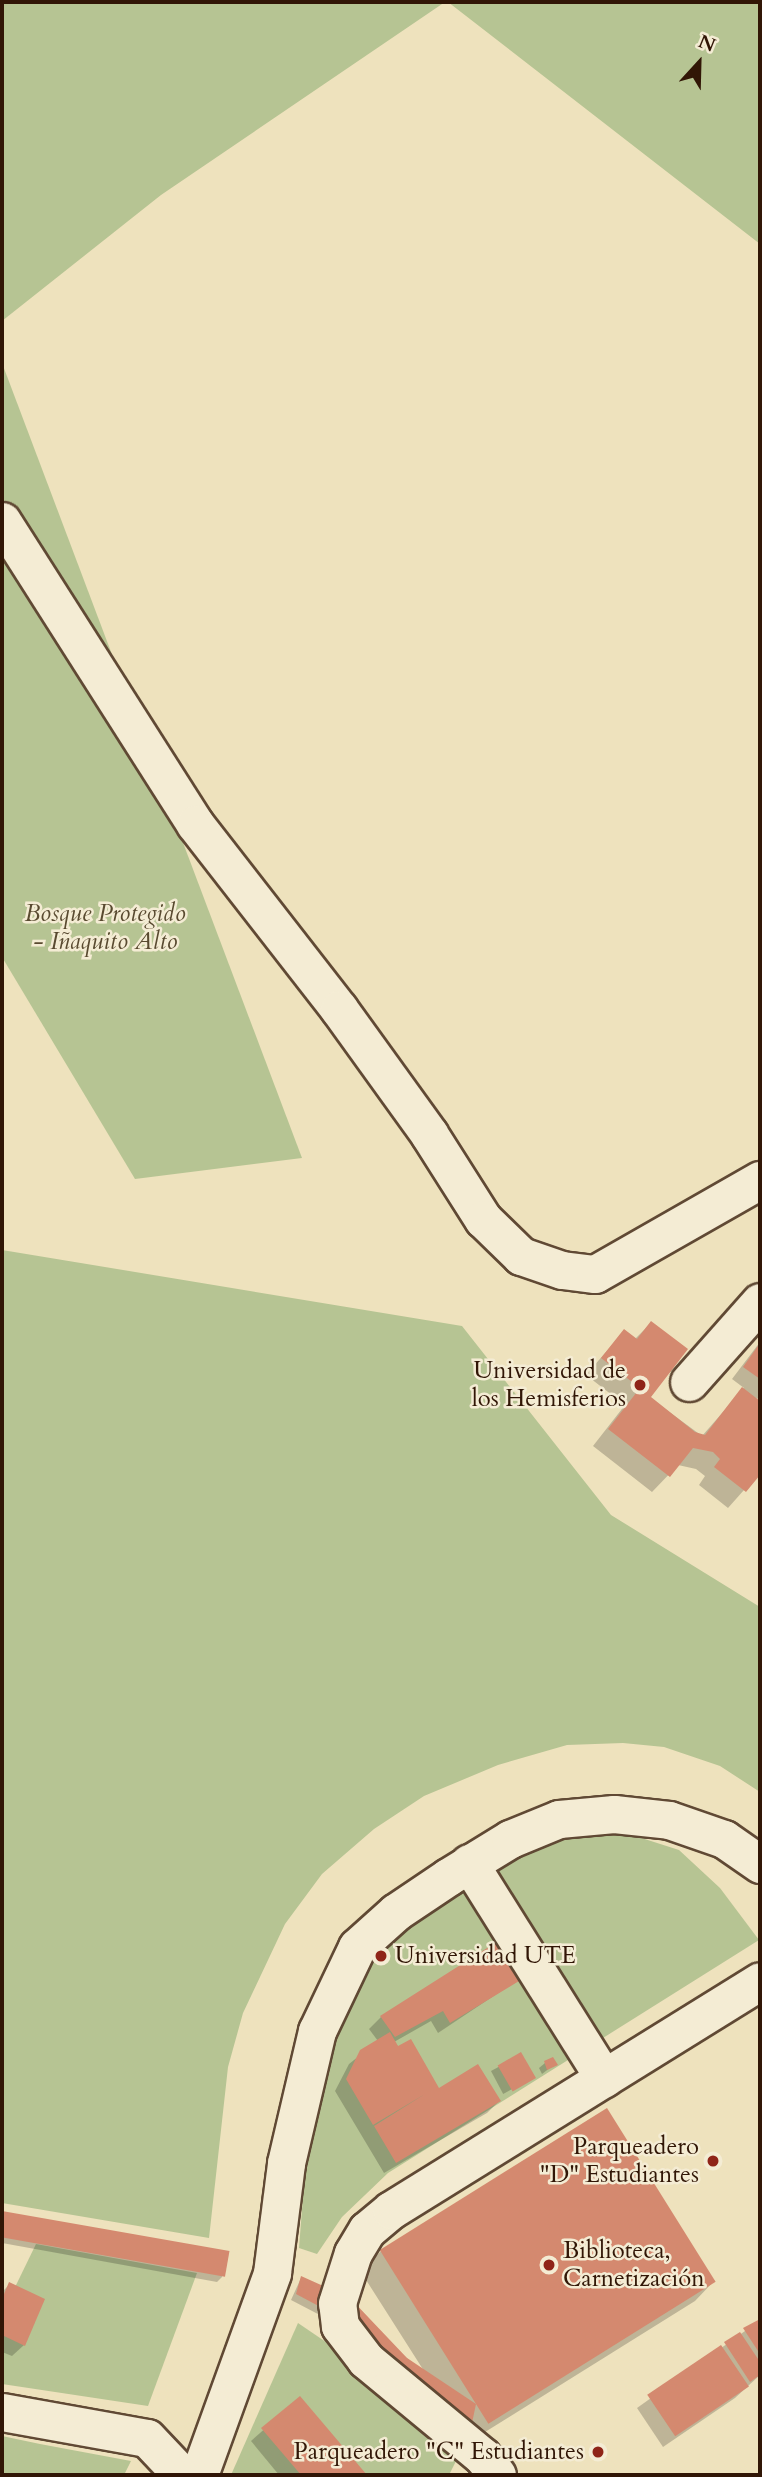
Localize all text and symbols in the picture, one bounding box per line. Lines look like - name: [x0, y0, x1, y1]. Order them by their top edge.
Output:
- north arrow: [664, 28, 734, 98]
- text: N: [694, 28, 719, 59]
- park label: Bosque Protegido - Iñaquito Alto: [24, 900, 186, 956]
- place label: Universidad de los Hemisferios: [472, 1357, 626, 1413]
- marker: Universidad de los Hemisferios: [632, 1377, 648, 1393]
- place label: Universidad UTE: [395, 1942, 576, 1970]
- marker: Universidad UTE: [373, 1948, 389, 1964]
- place label: Parqueadero "D" Estudiantes: [540, 2133, 699, 2189]
- marker: Parqueadero "D" Estudiantes: [705, 2153, 721, 2169]
- place label: Biblioteca, Carnetización: [563, 2237, 705, 2293]
- marker: Biblioteca, Carnetización: [541, 2257, 557, 2273]
- place label: Parqueadero "C" Estudiantes: [294, 2438, 584, 2466]
- marker: Parqueadero "C" Estudiantes: [590, 2444, 606, 2460]

